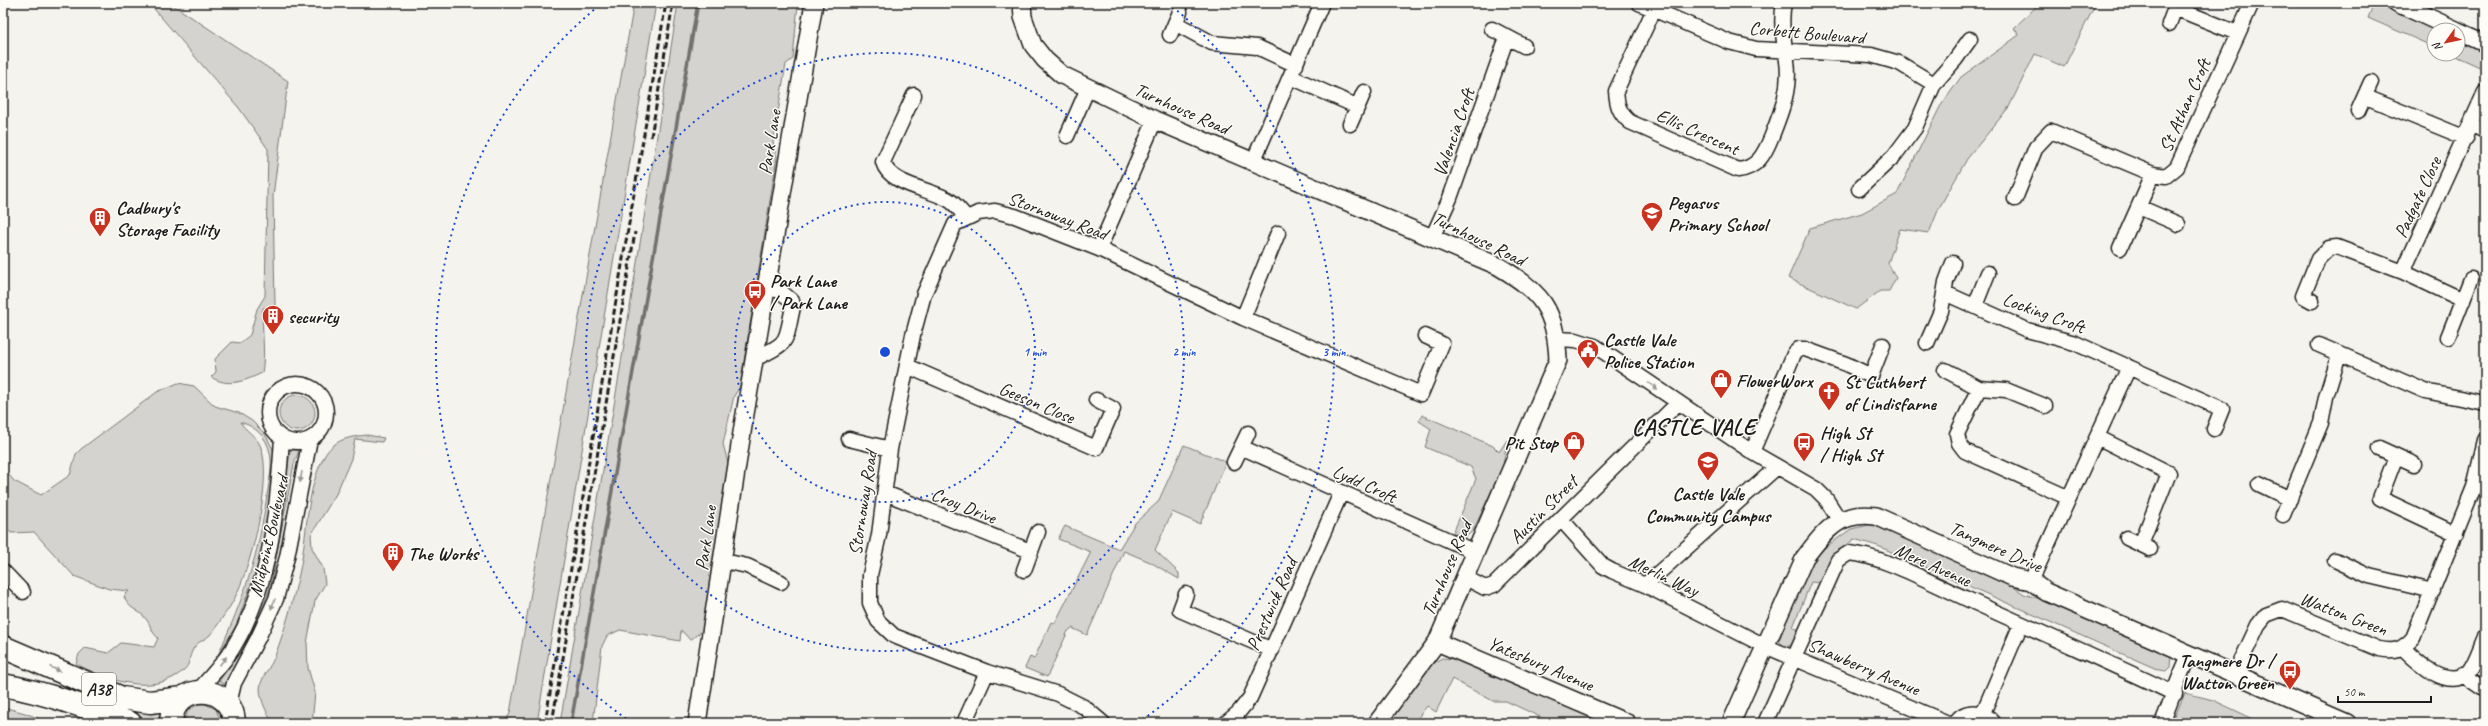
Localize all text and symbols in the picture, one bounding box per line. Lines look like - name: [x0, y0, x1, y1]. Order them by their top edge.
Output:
- street label: Corbett Boulevard: [1748, 16, 1869, 50]
- north arrow: [2426, 22, 2466, 62]
- text: N: [2429, 39, 2445, 54]
- street label: St Athan Croft: [2154, 53, 2217, 156]
- street label: Turnhouse Road: [1131, 77, 1236, 142]
- street label: Valencia Croft: [1428, 83, 1481, 180]
- street label: Ellis Crescent: [1653, 103, 1744, 161]
- street label: Park Lane: [753, 106, 787, 176]
- street label: Padgate Close: [2389, 151, 2448, 242]
- street label: Stornoway Road: [1004, 186, 1113, 247]
- place label: Pegasus Primary School: [1668, 191, 1771, 237]
- place label: Cadbury's Storage Facility: [116, 196, 221, 242]
- school or university icon: Pegasus Primary School: [1639, 200, 1665, 233]
- building icon: Cadbury's Storage Facility: [87, 205, 113, 238]
- street label: Turnhouse Road: [1428, 206, 1532, 273]
- place label: Park Lane / Park Lane: [770, 269, 849, 315]
- bus stop icon: Park Lane / Park Lane: [742, 278, 768, 311]
- street label: Locking Croft: [1999, 287, 2090, 339]
- building icon: security: [260, 303, 286, 336]
- place label: security: [288, 305, 340, 329]
- place label: Castle Vale Police Station: [1604, 328, 1694, 374]
- public building icon: Castle Vale Police Station: [1575, 337, 1601, 370]
- text: 1 min: [1024, 344, 1047, 360]
- text: 2 min: [1173, 344, 1196, 360]
- text: 3 min: [1323, 344, 1346, 360]
- centre of rings: [878, 345, 892, 359]
- shop icon: FlowerWorx: [1708, 367, 1734, 400]
- place label: FlowerWorx: [1736, 369, 1814, 393]
- place label: St Cuthbert of Lindisfarne: [1844, 370, 1937, 416]
- street label: Geeson Close: [995, 376, 1080, 430]
- church icon: St Cuthbert of Lindisfarne: [1816, 379, 1842, 412]
- one-way arrow: [1648, 382, 1658, 390]
- district label: CASTLE VALE: [1632, 413, 1759, 442]
- place label: High St / High St: [1820, 421, 1884, 467]
- shop icon: Pit Stop: [1561, 429, 1587, 462]
- bus stop icon: High St / High St: [1791, 430, 1817, 463]
- place label: Pit Stop: [1505, 431, 1560, 455]
- street label: Stornoway Road: [843, 447, 883, 557]
- school or university icon: Castle Vale Community Campus: [1695, 449, 1721, 482]
- street label: Lydd Croft: [1329, 459, 1402, 509]
- street label: Austin Street: [1504, 468, 1585, 549]
- street label: Midpoint Boulevard: [243, 470, 295, 599]
- one-way arrow: [298, 471, 304, 483]
- street label: Croy Drive: [928, 482, 1001, 530]
- place label: Castle Vale Community Campus: [1646, 482, 1773, 528]
- street label: Park Lane: [690, 502, 723, 572]
- street label: Turnhouse Road: [1416, 514, 1479, 620]
- street label: Tangmere Drive: [1946, 516, 2047, 579]
- street label: Mere Avenue: [1891, 537, 1976, 593]
- building icon: The Works: [380, 540, 406, 573]
- place label: The Works: [408, 542, 481, 566]
- street label: Merlin Way: [1625, 549, 1704, 603]
- street label: Prestwick Road: [1241, 551, 1304, 654]
- street label: Watton Green: [2297, 586, 2391, 642]
- one-way arrow: [270, 598, 276, 610]
- street label: Yatesbury Avenue: [1484, 631, 1599, 698]
- street label: Shawberry Avenue: [1804, 633, 1925, 702]
- place label: Tangmere Dr / Watton Green: [2179, 649, 2278, 695]
- one-way arrow: [218, 656, 227, 667]
- bus stop icon: Tangmere Dr / Watton Green: [2277, 658, 2303, 691]
- one-way arrow: [50, 666, 61, 672]
- road number: A38: [82, 673, 116, 705]
- scale bar: [2338, 678, 2431, 704]
- text: 50 m: [2344, 684, 2366, 700]

